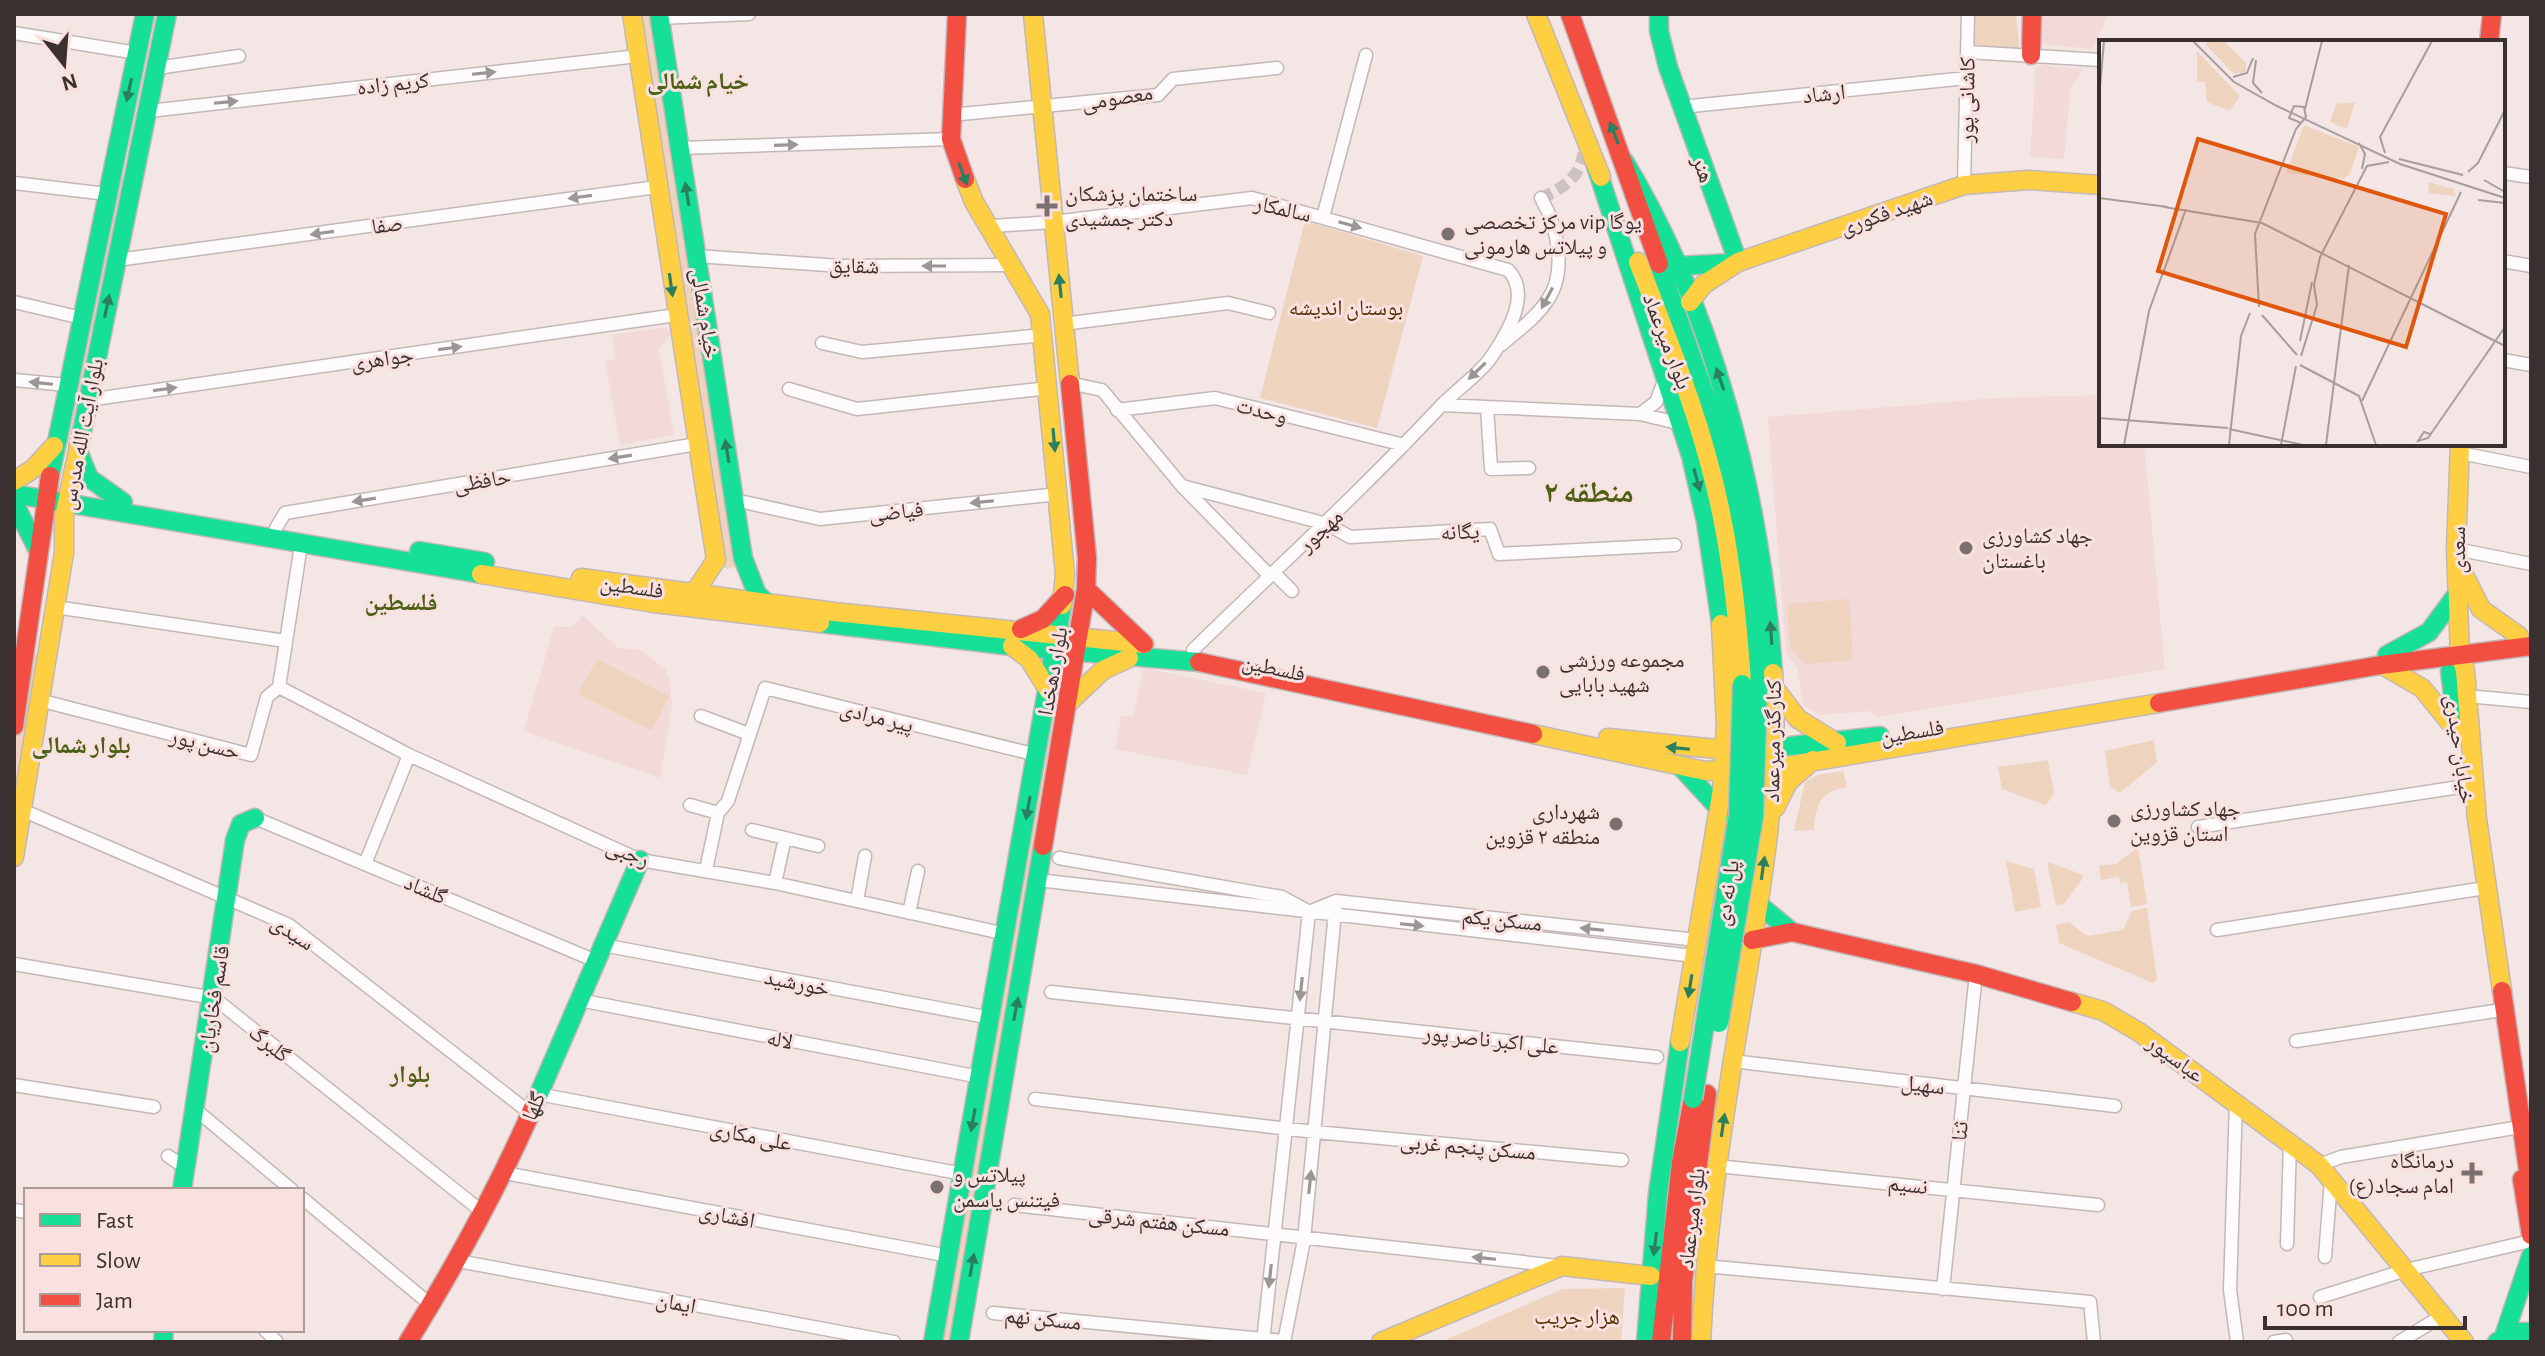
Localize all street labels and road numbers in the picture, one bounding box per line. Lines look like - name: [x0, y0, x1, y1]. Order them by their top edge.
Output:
- street label: کاشانی پور: [1955, 57, 1981, 144]
- street label: کریم زاده: [356, 69, 431, 102]
- street label: ارشاد: [1802, 81, 1847, 107]
- street label: معصومی: [1080, 82, 1155, 116]
- street label: هنر: [1687, 152, 1718, 186]
- street label: شهید فکوری: [1837, 187, 1936, 241]
- street label: سالمکار: [1251, 192, 1313, 226]
- street label: صفا: [370, 212, 404, 238]
- street label: شقایق: [829, 255, 879, 279]
- street label: خیام شمالی: [684, 267, 723, 360]
- street label: بلوار میرعماد: [1638, 290, 1695, 393]
- street label: جواهری: [349, 344, 415, 376]
- street label: بلوار آیت الله مدرس: [56, 357, 109, 512]
- street label: وحدت: [1234, 394, 1290, 429]
- street label: حافظی: [452, 466, 513, 498]
- street label: فیاضی: [868, 498, 925, 528]
- street label: مهجور: [1293, 505, 1348, 558]
- street label: یگانه: [1440, 520, 1480, 544]
- street label: سعدی: [2447, 526, 2471, 574]
- street label: فلسطین: [598, 572, 665, 604]
- street label: بلوار دهخدا: [1034, 625, 1073, 717]
- street label: فلسطین: [1240, 651, 1307, 687]
- street label: کنارگذر میرعماد: [1761, 679, 1786, 803]
- street label: خیابان حیدری: [2439, 693, 2479, 805]
- street label: پیر مرادی: [837, 697, 916, 739]
- street label: فلسطین: [1879, 716, 1946, 750]
- street label: حسن پور: [166, 724, 242, 765]
- street label: رجبی: [603, 835, 652, 873]
- street label: پل نه دی: [1711, 859, 1745, 928]
- street label: گلشاد: [401, 871, 450, 909]
- street label: مسکن یکم: [1460, 905, 1543, 938]
- street label: سیدی: [266, 911, 318, 956]
- street label: قاسم فخاریان: [195, 944, 236, 1055]
- street label: خورشید: [762, 966, 831, 1001]
- street label: گلبرگ: [244, 1021, 294, 1067]
- street label: علی اکبر ناصر پور: [1421, 1022, 1560, 1060]
- street label: لاله: [765, 1027, 795, 1053]
- street label: عباسپور: [2141, 1030, 2208, 1088]
- street label: سهیل: [1900, 1071, 1946, 1101]
- street label: گلها: [518, 1089, 551, 1124]
- street label: علی مکاری: [708, 1117, 794, 1157]
- street label: ثنا: [1948, 1120, 1972, 1142]
- street label: مسکن پنجم غربی: [1399, 1130, 1537, 1167]
- street label: بلوار میرعماد: [1675, 1167, 1710, 1270]
- street label: نسیم: [1886, 1172, 1929, 1201]
- street label: افشاری: [696, 1200, 757, 1234]
- street label: مسکن هفتم شرقی: [1087, 1204, 1231, 1243]
- street label: ایمان: [654, 1288, 698, 1320]
- street label: مسکن نهم: [1003, 1304, 1082, 1337]

